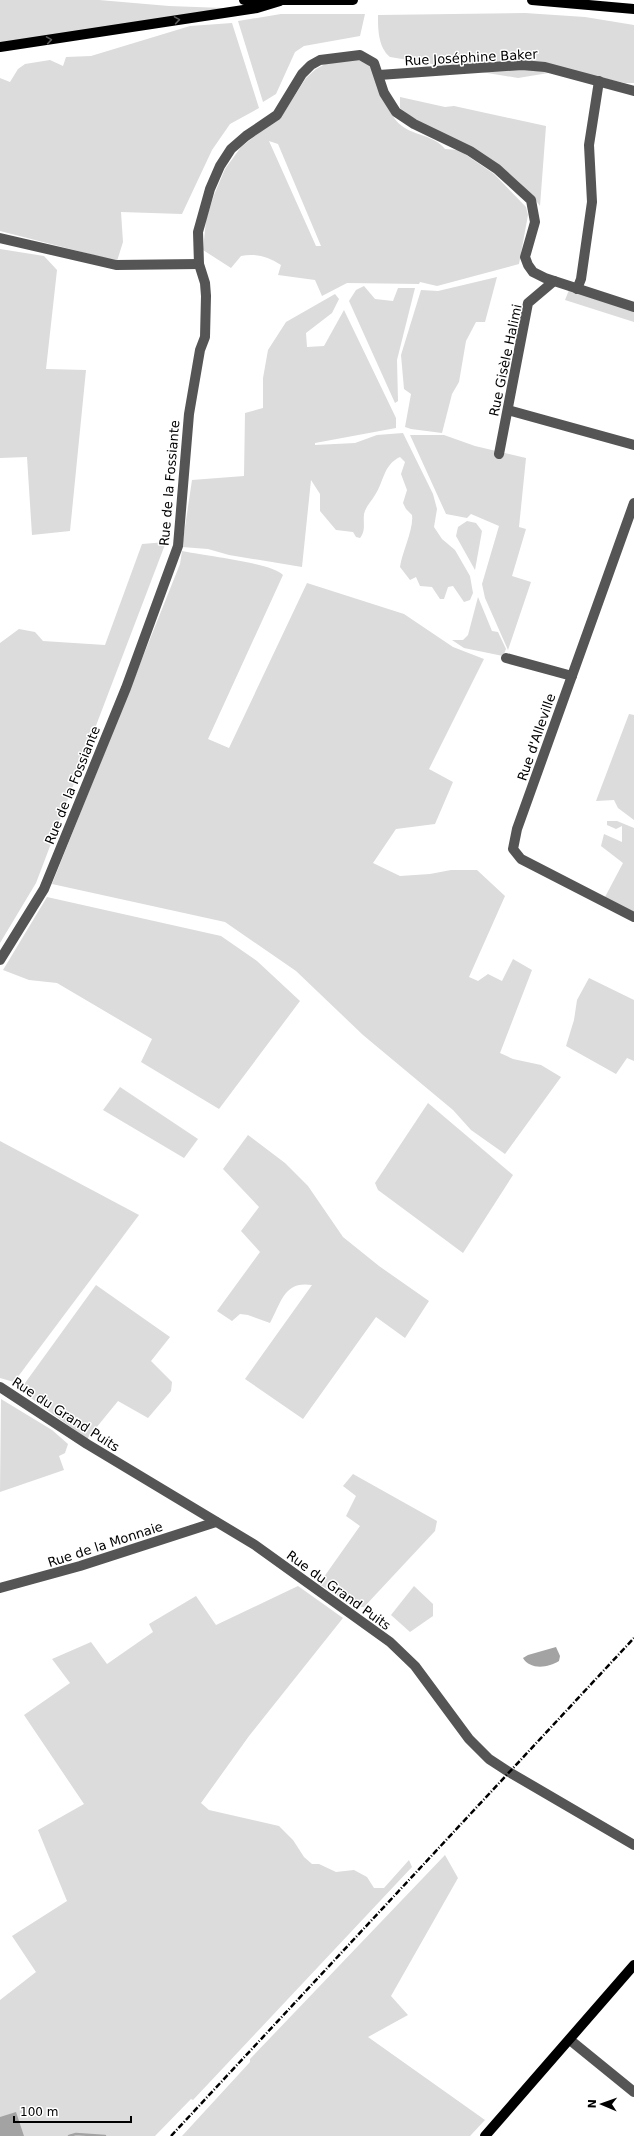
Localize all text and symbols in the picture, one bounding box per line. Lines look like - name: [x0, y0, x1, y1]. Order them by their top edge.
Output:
- one-way arrow: [174, 16, 181, 25]
- one-way arrow: [46, 36, 52, 45]
- street label: Rue Joséphine Baker: [404, 46, 539, 68]
- street label: Rue Gisèle Halimi: [486, 303, 525, 418]
- street label: Rue de la Fossiante: [157, 419, 182, 547]
- street label: Rue d'Alleville: [515, 692, 558, 783]
- street label: Rue de la Fossiante: [42, 724, 103, 847]
- street label: Rue du Grand Puits: [9, 1374, 122, 1455]
- street label: Rue de la Monnaie: [46, 1519, 165, 1570]
- street label: Rue du Grand Puits: [284, 1548, 394, 1633]
- north arrow: [582, 2084, 622, 2124]
- scale bar: [14, 2098, 131, 2124]
- text: N: [586, 2099, 599, 2109]
- text: 100 m: [20, 2105, 58, 2119]

